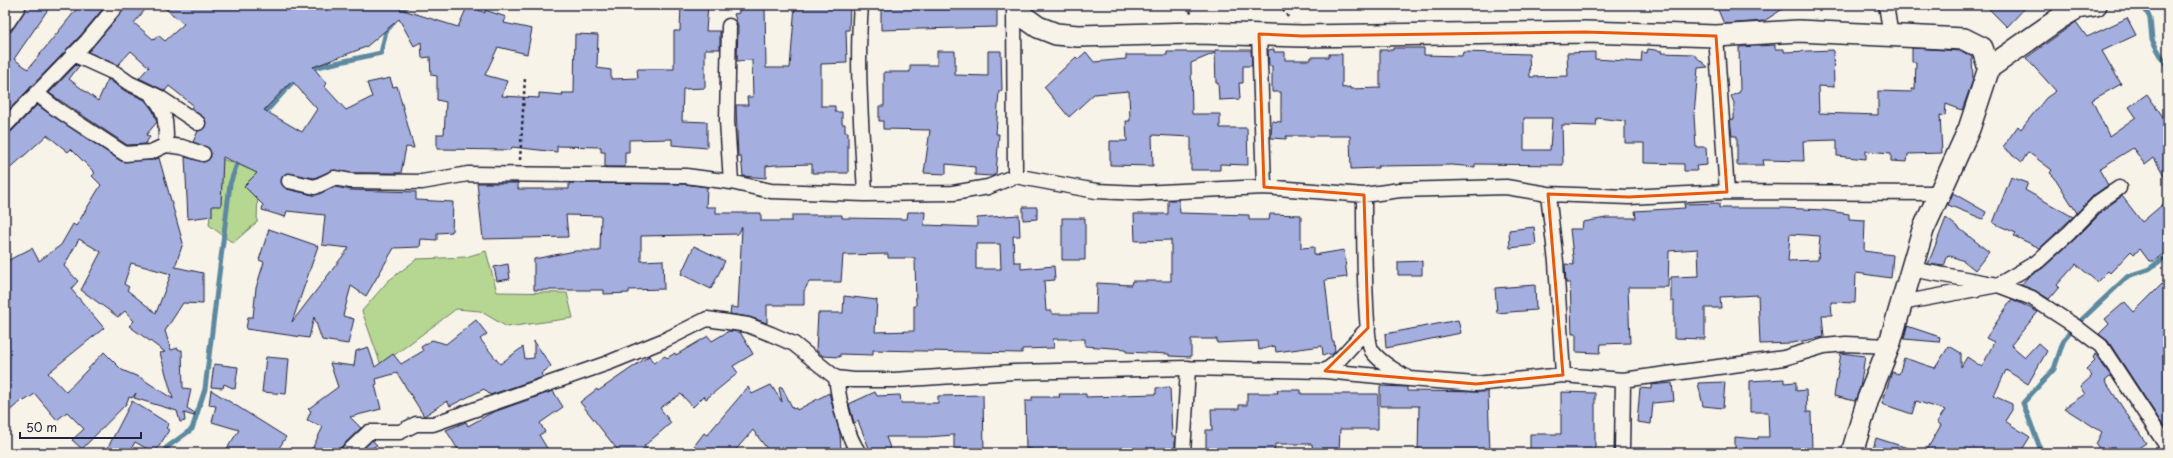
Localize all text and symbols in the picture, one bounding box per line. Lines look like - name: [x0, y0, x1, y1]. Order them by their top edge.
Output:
- scale bar: [20, 414, 141, 440]
- text: 50 m: [26, 418, 57, 436]

